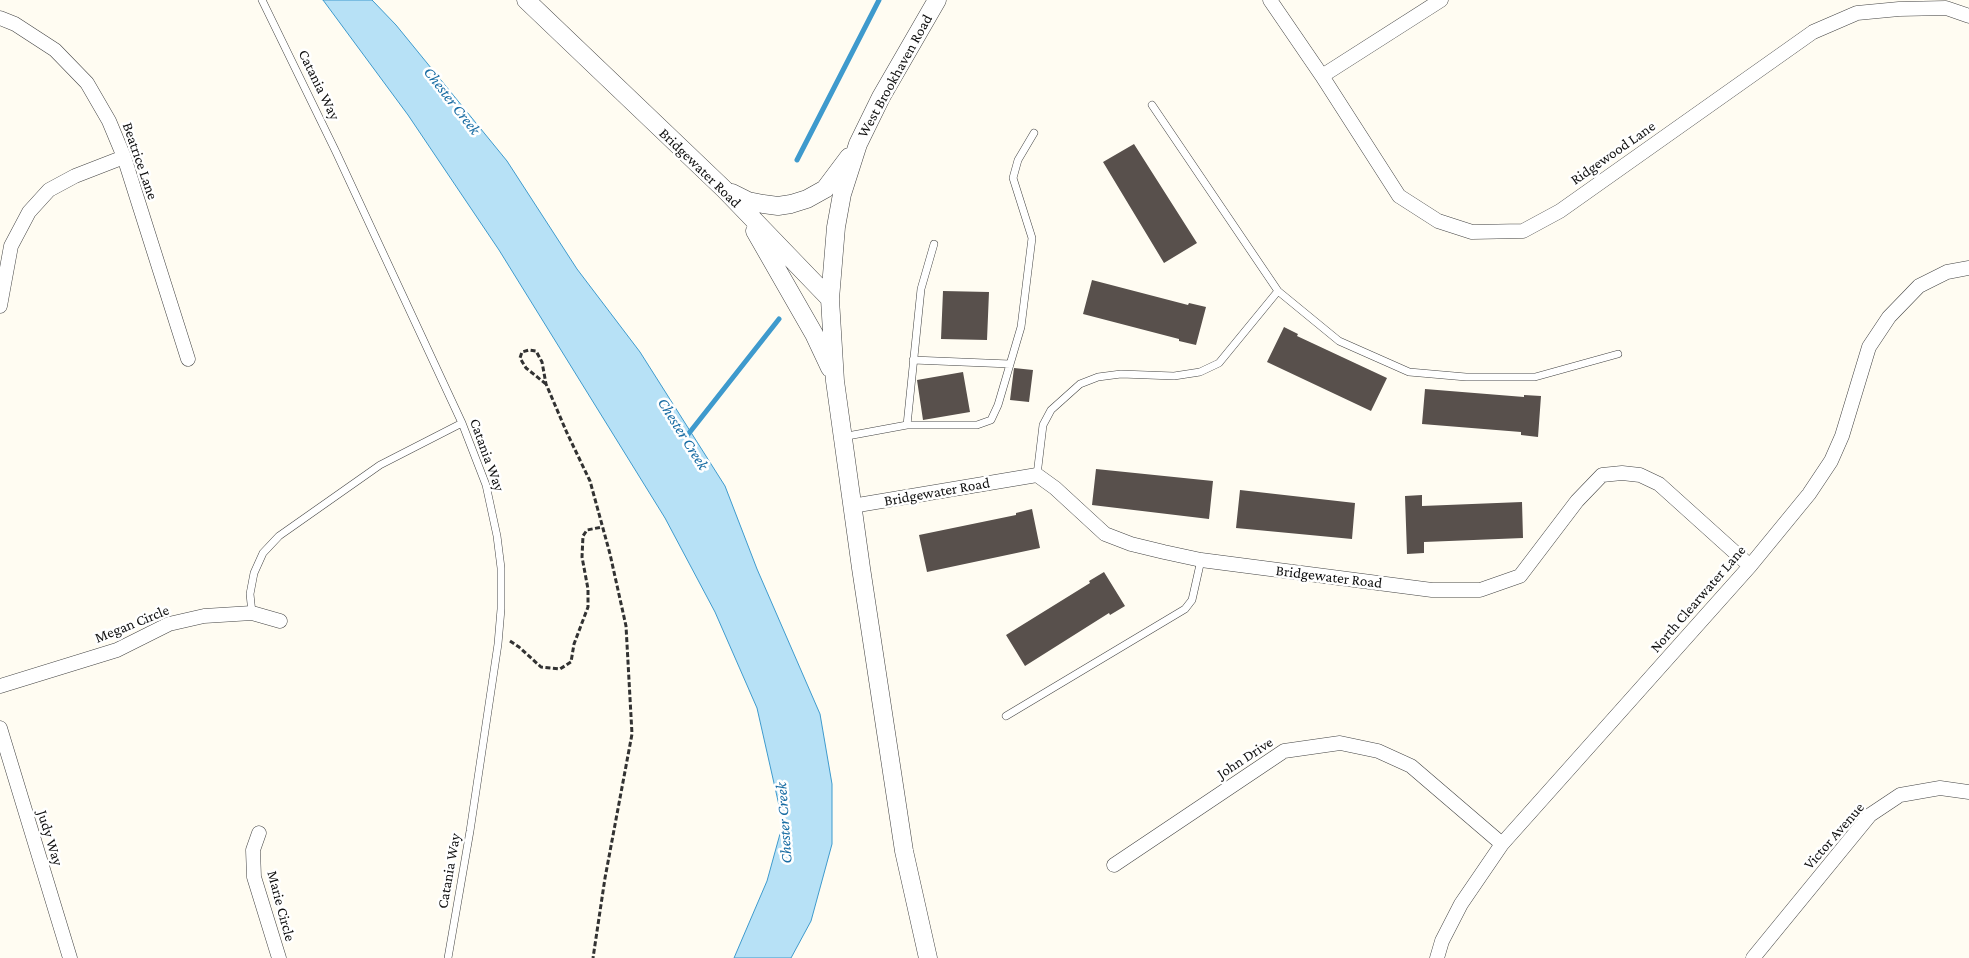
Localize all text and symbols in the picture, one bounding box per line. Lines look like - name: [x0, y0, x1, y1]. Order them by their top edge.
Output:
- street label: West Brookhaven Road: [854, 11, 936, 141]
- street label: Catania Way: [294, 47, 344, 123]
- water label: Chester Creek: [419, 63, 485, 139]
- street label: Ridgewood Lane: [1567, 117, 1659, 189]
- street label: Beatrice Lane: [118, 120, 162, 202]
- street label: Bridgewater Road: [655, 124, 745, 212]
- water label: Chester Creek: [653, 394, 713, 474]
- street label: Catania Way: [466, 416, 508, 494]
- street label: Bridgewater Road: [883, 474, 991, 510]
- street label: North Clearwater Lane: [1646, 542, 1750, 656]
- street label: Bridgewater Road: [1275, 562, 1383, 592]
- street label: Megan Circle: [92, 601, 172, 647]
- street label: John Drive: [1214, 733, 1276, 783]
- water label: Chester Creek: [772, 782, 796, 864]
- street label: Victor Avenue: [1800, 799, 1868, 873]
- street label: Judy Way: [33, 808, 67, 868]
- street label: Catania Way: [434, 832, 464, 910]
- street label: Marie Circle: [263, 869, 299, 943]

